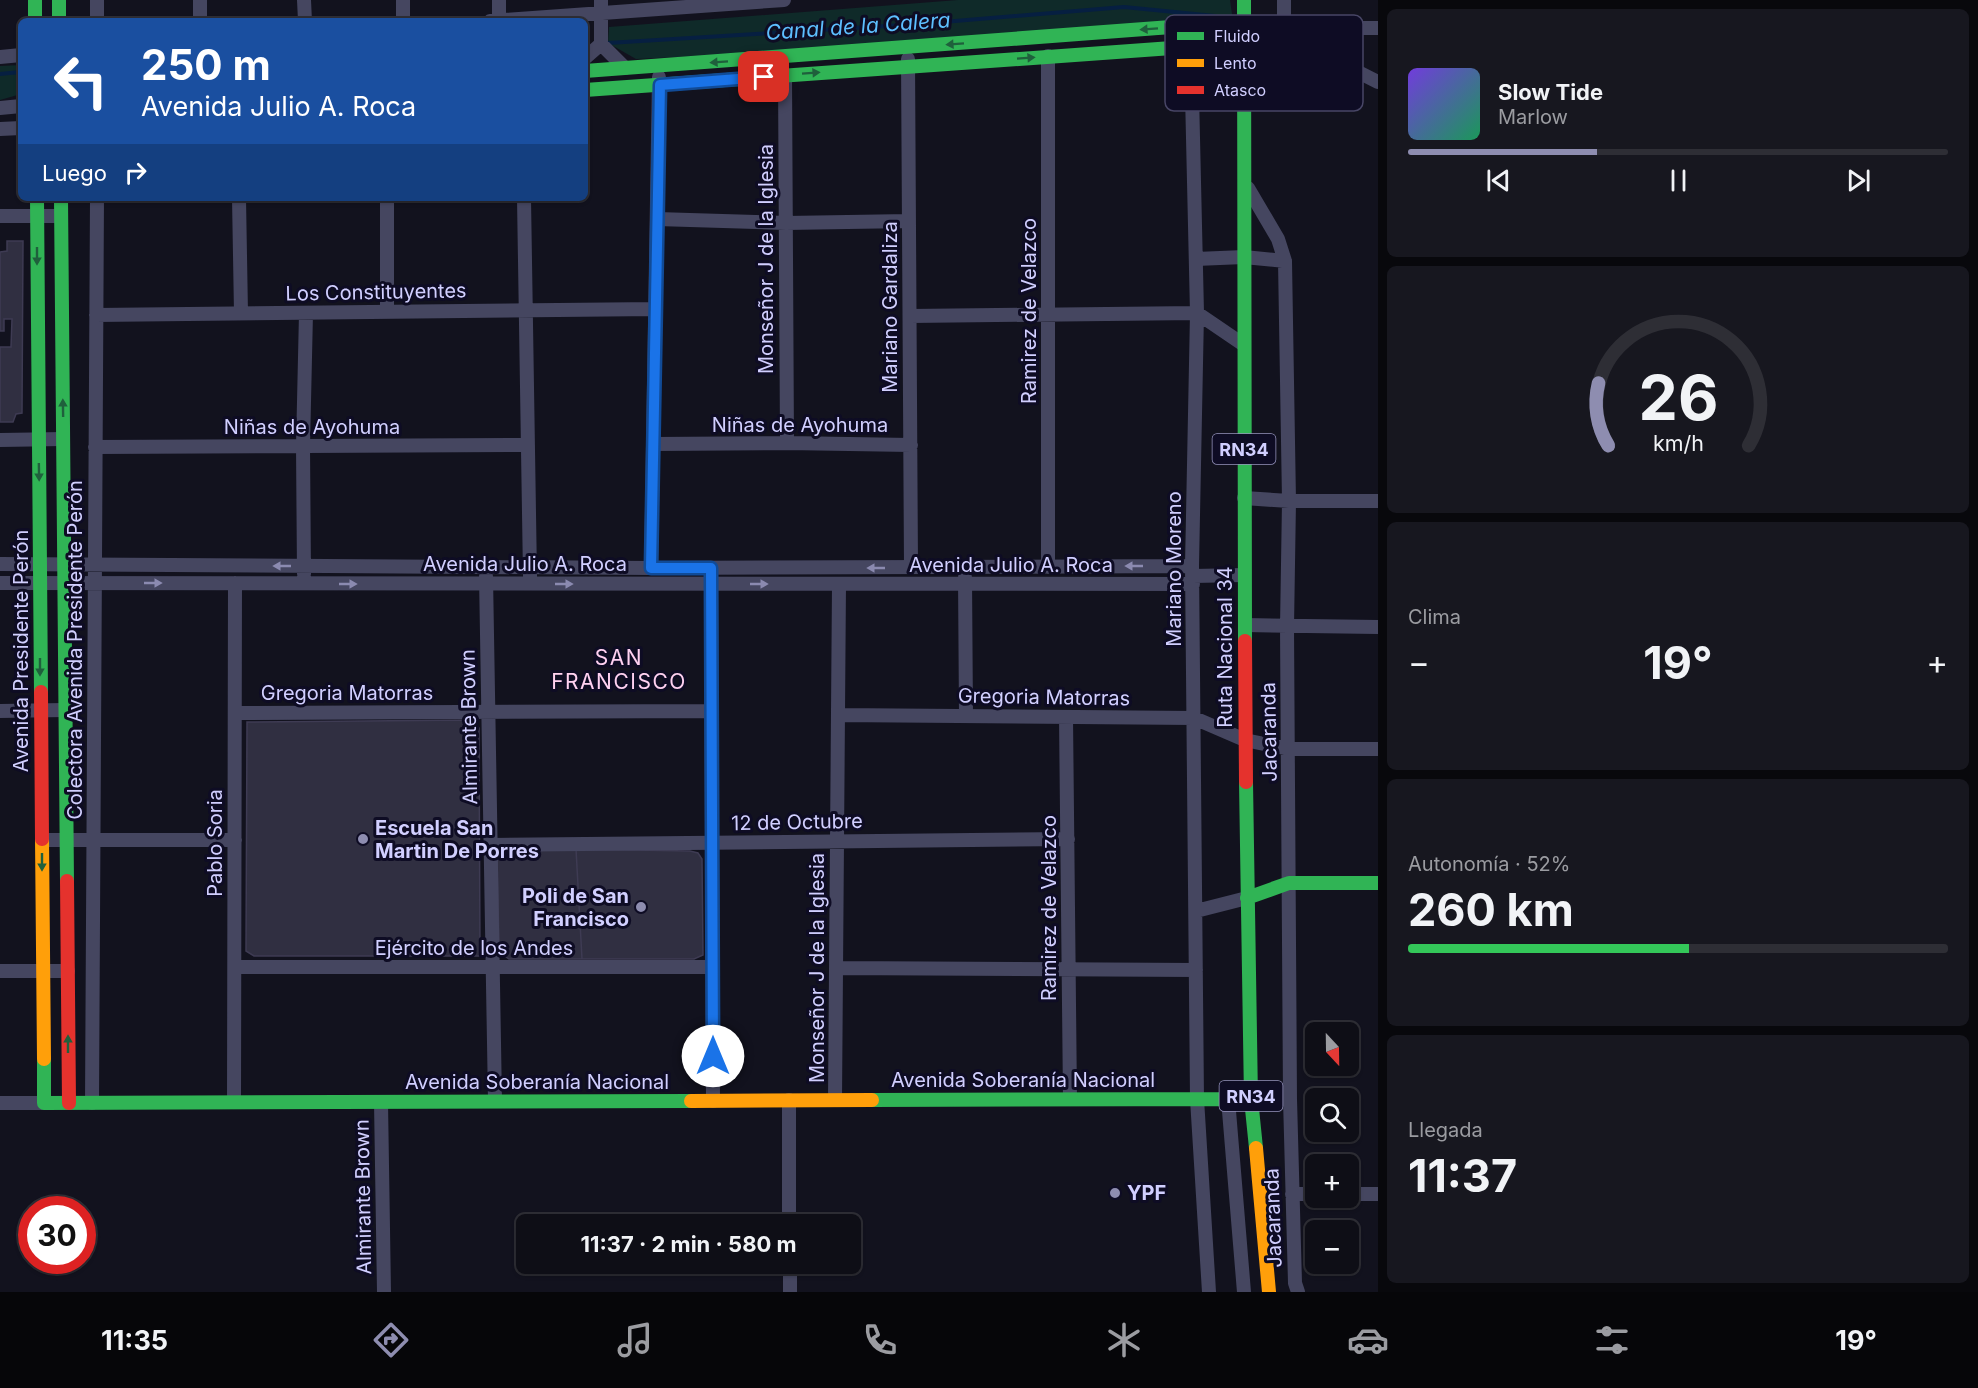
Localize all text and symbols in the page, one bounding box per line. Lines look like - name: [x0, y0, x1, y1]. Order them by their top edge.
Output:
- water label: Canal de la Calera: [765, 7, 951, 45]
- legend: [1165, 15, 1363, 111]
- one-way arrow: [1140, 24, 1159, 34]
- text: Fluido: [1214, 26, 1260, 46]
- text: 250 m: [141, 39, 271, 90]
- one-way arrow: [945, 39, 964, 49]
- icon: left: [42, 42, 120, 120]
- pin: [738, 51, 789, 102]
- one-way arrow: [1017, 53, 1036, 62]
- text: Lento: [1214, 53, 1257, 73]
- one-way arrow: [709, 57, 728, 66]
- icon: arrive: [747, 60, 780, 93]
- one-way arrow: [801, 69, 820, 78]
- text: Slow Tide: [1498, 79, 1603, 105]
- text: Atasco: [1214, 80, 1266, 100]
- text: Avenida Julio A. Roca: [141, 90, 416, 123]
- text: Marlow: [1498, 105, 1568, 129]
- street label: Monseñor J de la Iglesia: [754, 144, 778, 374]
- icon: right: [119, 156, 152, 189]
- text: Luego: [42, 160, 107, 186]
- icon: previous: [1482, 164, 1515, 197]
- icon: pause: [1662, 164, 1695, 197]
- icon: next: [1842, 164, 1875, 197]
- street label: Ramirez de Velazco: [1017, 218, 1041, 404]
- street label: Mariano Gardaliza: [878, 221, 902, 393]
- one-way arrow: [32, 247, 42, 266]
- street label: Los Constituyentes: [285, 278, 467, 306]
- text: 26: [1638, 361, 1718, 436]
- one-way arrow: [58, 399, 68, 418]
- street label: Niñas de Ayohuma: [712, 413, 888, 437]
- street label: Niñas de Ayohuma: [224, 415, 400, 439]
- text: km/h: [1653, 431, 1703, 457]
- road number: RN34: [1212, 434, 1276, 464]
- one-way arrow: [34, 463, 44, 482]
- street label: Colectora Avenida Presidente Perón: [63, 480, 87, 820]
- street label: Mariano Moreno: [1162, 491, 1186, 647]
- street label: Avenida Presidente Perón: [9, 530, 33, 772]
- street label: Avenida Julio A. Roca: [423, 552, 627, 576]
- street label: Avenida Julio A. Roca: [909, 553, 1113, 577]
- one-way arrow: [272, 561, 291, 571]
- one-way arrow: [1124, 562, 1143, 571]
- one-way arrow: [866, 563, 885, 572]
- street label: Ruta Nacional 34: [1213, 566, 1237, 728]
- one-way arrow: [144, 578, 163, 588]
- one-way arrow: [339, 579, 358, 588]
- one-way arrow: [555, 579, 574, 589]
- one-way arrow: [750, 579, 769, 589]
- text: Clima: [1408, 605, 1461, 629]
- text: 19°: [1643, 635, 1713, 690]
- text: −: [1408, 642, 1430, 682]
- text: +: [1926, 642, 1948, 682]
- district label: SAN FRANCISCO: [551, 645, 687, 694]
- street label: Almirante Brown: [456, 649, 482, 805]
- one-way arrow: [35, 658, 45, 677]
- street label: Gregoria Matorras: [261, 681, 433, 705]
- street label: Jacaranda: [1256, 682, 1282, 782]
- street label: Gregoria Matorras: [958, 683, 1130, 711]
- street label: Pablo Soria: [203, 789, 227, 897]
- street label: 12 de Octubre: [731, 809, 863, 835]
- street label: Ramirez de Velazco: [1037, 815, 1061, 1001]
- place label: Escuela San Martin De Porres: [375, 816, 539, 863]
- marker: Escuela San Martin De Porres: [356, 832, 370, 846]
- text: Autonomía · 52%: [1408, 852, 1570, 876]
- one-way arrow: [37, 853, 47, 872]
- street label: Monseñor J de la Iglesia: [805, 853, 829, 1083]
- text: 260 km: [1408, 882, 1574, 937]
- place label: Poli de San Francisco: [522, 884, 629, 931]
- marker: Poli de San Francisco: [634, 900, 648, 914]
- street label: Ejército de los Andes: [375, 936, 573, 960]
- north arrow: [1305, 1022, 1359, 1076]
- map controls: [1305, 1022, 1359, 1274]
- position arrow: [681, 1024, 745, 1088]
- one-way arrow: [64, 1035, 73, 1054]
- street label: Avenida Soberanía Nacional: [891, 1068, 1155, 1092]
- street label: Avenida Soberanía Nacional: [405, 1070, 669, 1094]
- road number: RN34: [1220, 1081, 1282, 1111]
- button: search: [1305, 1088, 1359, 1142]
- text: Llegada: [1408, 1118, 1483, 1142]
- street label: Almirante Brown: [350, 1119, 376, 1275]
- text: 11:37: [1408, 1148, 1517, 1203]
- button: +: [1305, 1154, 1359, 1208]
- street label: Jacaranda: [1259, 1168, 1287, 1268]
- place label: YPF: [1127, 1181, 1166, 1205]
- marker: YPF: [1108, 1186, 1122, 1200]
- speed limit sign: 30: [18, 1196, 96, 1274]
- button: −: [1305, 1220, 1359, 1274]
- text: 11:37 · 2 min · 580 m: [580, 1231, 797, 1257]
- icon: directions: [370, 1319, 412, 1361]
- icon: music: [614, 1319, 656, 1361]
- icon: phone: [859, 1319, 901, 1361]
- icon: climate: [1103, 1319, 1145, 1361]
- icon: car: [1347, 1319, 1389, 1361]
- icon: filters: [1591, 1319, 1633, 1361]
- text: 11:35: [101, 1324, 168, 1357]
- text: 19°: [1835, 1324, 1877, 1357]

